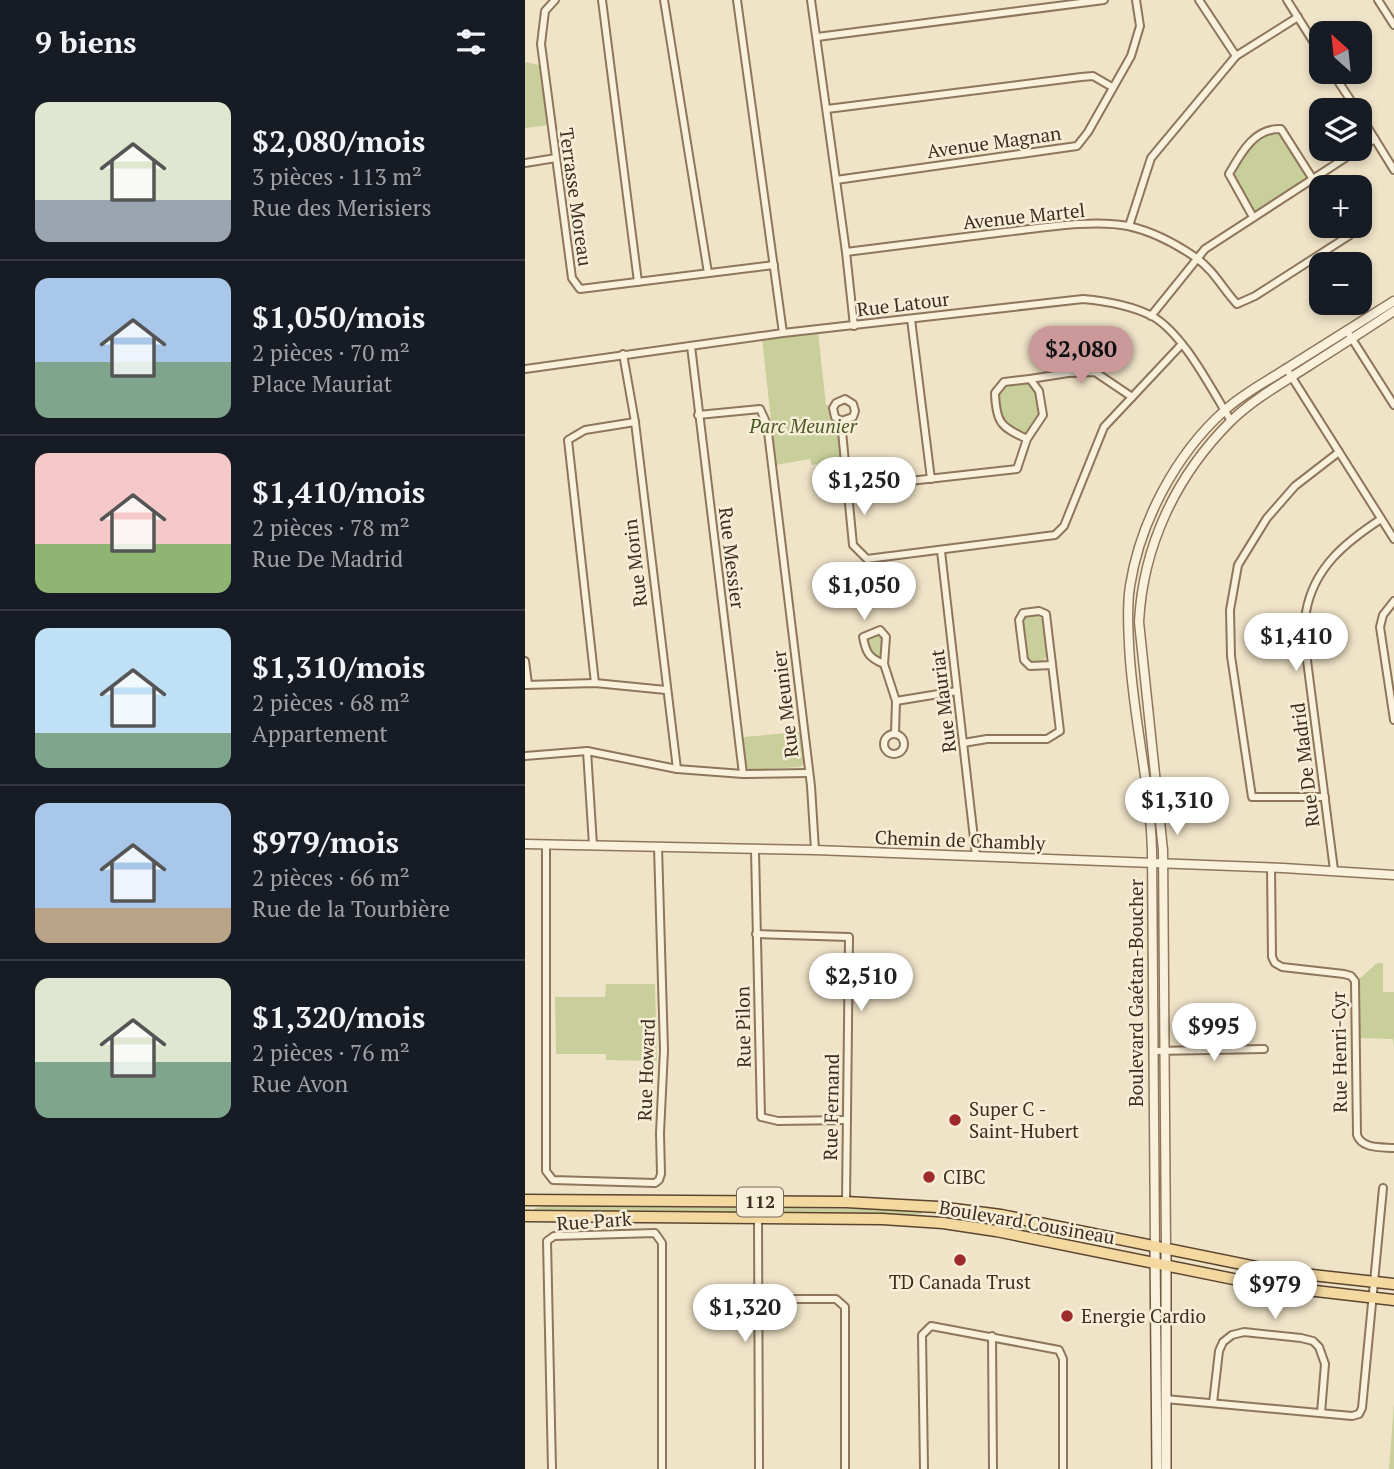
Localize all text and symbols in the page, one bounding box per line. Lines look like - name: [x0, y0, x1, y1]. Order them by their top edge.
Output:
- north arrow: [1309, 21, 1372, 84]
- map controls: [1309, 21, 1372, 315]
- text: 9 biens: [35, 22, 137, 62]
- icon: filters: [452, 23, 490, 61]
- button: layers: [1309, 98, 1372, 161]
- street label: Avenue Magnan: [925, 120, 1063, 163]
- text: $2,080/mois: [252, 121, 425, 161]
- street label: Terrasse Moreau: [554, 126, 599, 268]
- icon: home: [91, 130, 175, 214]
- text: 3 pièces · 113 m²: [252, 161, 422, 192]
- button: +: [1309, 175, 1372, 238]
- text: Rue des Merisiers: [252, 192, 431, 223]
- street label: Avenue Martel: [962, 197, 1086, 234]
- button: −: [1309, 252, 1372, 315]
- street label: Rue Latour: [855, 285, 951, 322]
- text: $1,050/mois: [252, 297, 425, 337]
- icon: home: [91, 306, 175, 390]
- pin: $2,080: [1024, 326, 1138, 386]
- text: $2,080: [1045, 333, 1117, 364]
- text: 2 pièces · 70 m²: [252, 337, 410, 368]
- text: Place Mauriat: [252, 368, 392, 399]
- park label: Parc Meunier: [748, 413, 858, 438]
- pin: $1,250: [807, 458, 921, 517]
- text: $1,250: [828, 464, 900, 495]
- text: $1,410/mois: [252, 472, 425, 512]
- icon: home: [91, 481, 175, 565]
- street label: Rue Messier: [714, 506, 751, 611]
- text: 2 pièces · 78 m²: [252, 512, 410, 543]
- street label: Rue Morin: [617, 518, 652, 608]
- text: Rue De Madrid: [252, 543, 403, 574]
- pin: $1,050: [807, 562, 921, 622]
- text: $1,050: [828, 569, 900, 600]
- pin: $1,410: [1239, 614, 1353, 673]
- text: $1,410: [1260, 620, 1332, 651]
- text: $1,310/mois: [252, 647, 425, 687]
- street label: Rue Meunier: [765, 648, 803, 759]
- street label: Rue Mauriat: [924, 648, 961, 754]
- icon: home: [91, 656, 175, 740]
- text: 2 pièces · 68 m²: [252, 687, 410, 718]
- street label: Rue De Madrid: [1284, 701, 1325, 829]
- text: Appartement: [252, 718, 388, 749]
- pin: $1,310: [1120, 778, 1234, 837]
- text: $1,310: [1141, 784, 1213, 815]
- text: $979/mois: [252, 822, 399, 862]
- street label: Chemin de Chambly: [874, 824, 1046, 855]
- icon: home: [91, 831, 175, 915]
- text: 2 pièces · 66 m²: [252, 862, 410, 893]
- street label: Boulevard Gaétan-Boucher: [1123, 878, 1148, 1107]
- text: Rue de la Tourbière: [252, 893, 450, 924]
- pin: $2,510: [804, 954, 918, 1013]
- text: $2,510: [825, 960, 897, 991]
- street label: Rue Pilon: [729, 986, 756, 1068]
- street label: Rue Henri-Cyr: [1325, 990, 1352, 1113]
- text: $1,320/mois: [252, 997, 425, 1037]
- pin: $995: [1173, 1004, 1255, 1063]
- icon: home: [91, 1006, 175, 1090]
- text: $995: [1188, 1010, 1240, 1041]
- street label: Rue Howard: [631, 1018, 660, 1122]
- text: 2 pièces · 76 m²: [252, 1037, 410, 1068]
- street label: Rue Fernand: [817, 1053, 844, 1161]
- text: Rue Avon: [252, 1068, 348, 1099]
- place label: Super C - Saint-Hubert: [969, 1096, 1079, 1143]
- marker: Super C - Saint-Hubert: [947, 1112, 963, 1128]
- place label: CIBC: [943, 1164, 986, 1189]
- marker: CIBC: [921, 1169, 937, 1185]
- road number: 112: [737, 1188, 783, 1217]
- street label: Boulevard Cousineau: [937, 1194, 1117, 1249]
- street label: Rue Park: [556, 1205, 633, 1236]
- marker: TD Canada Trust: [952, 1252, 968, 1268]
- pin: $979: [1234, 1262, 1316, 1321]
- text: $979: [1249, 1268, 1301, 1299]
- place label: TD Canada Trust: [889, 1269, 1031, 1294]
- pin: $1,320: [688, 1284, 802, 1344]
- text: $1,320: [709, 1291, 781, 1322]
- place label: Energie Cardio: [1081, 1303, 1206, 1328]
- marker: Energie Cardio: [1059, 1308, 1075, 1324]

